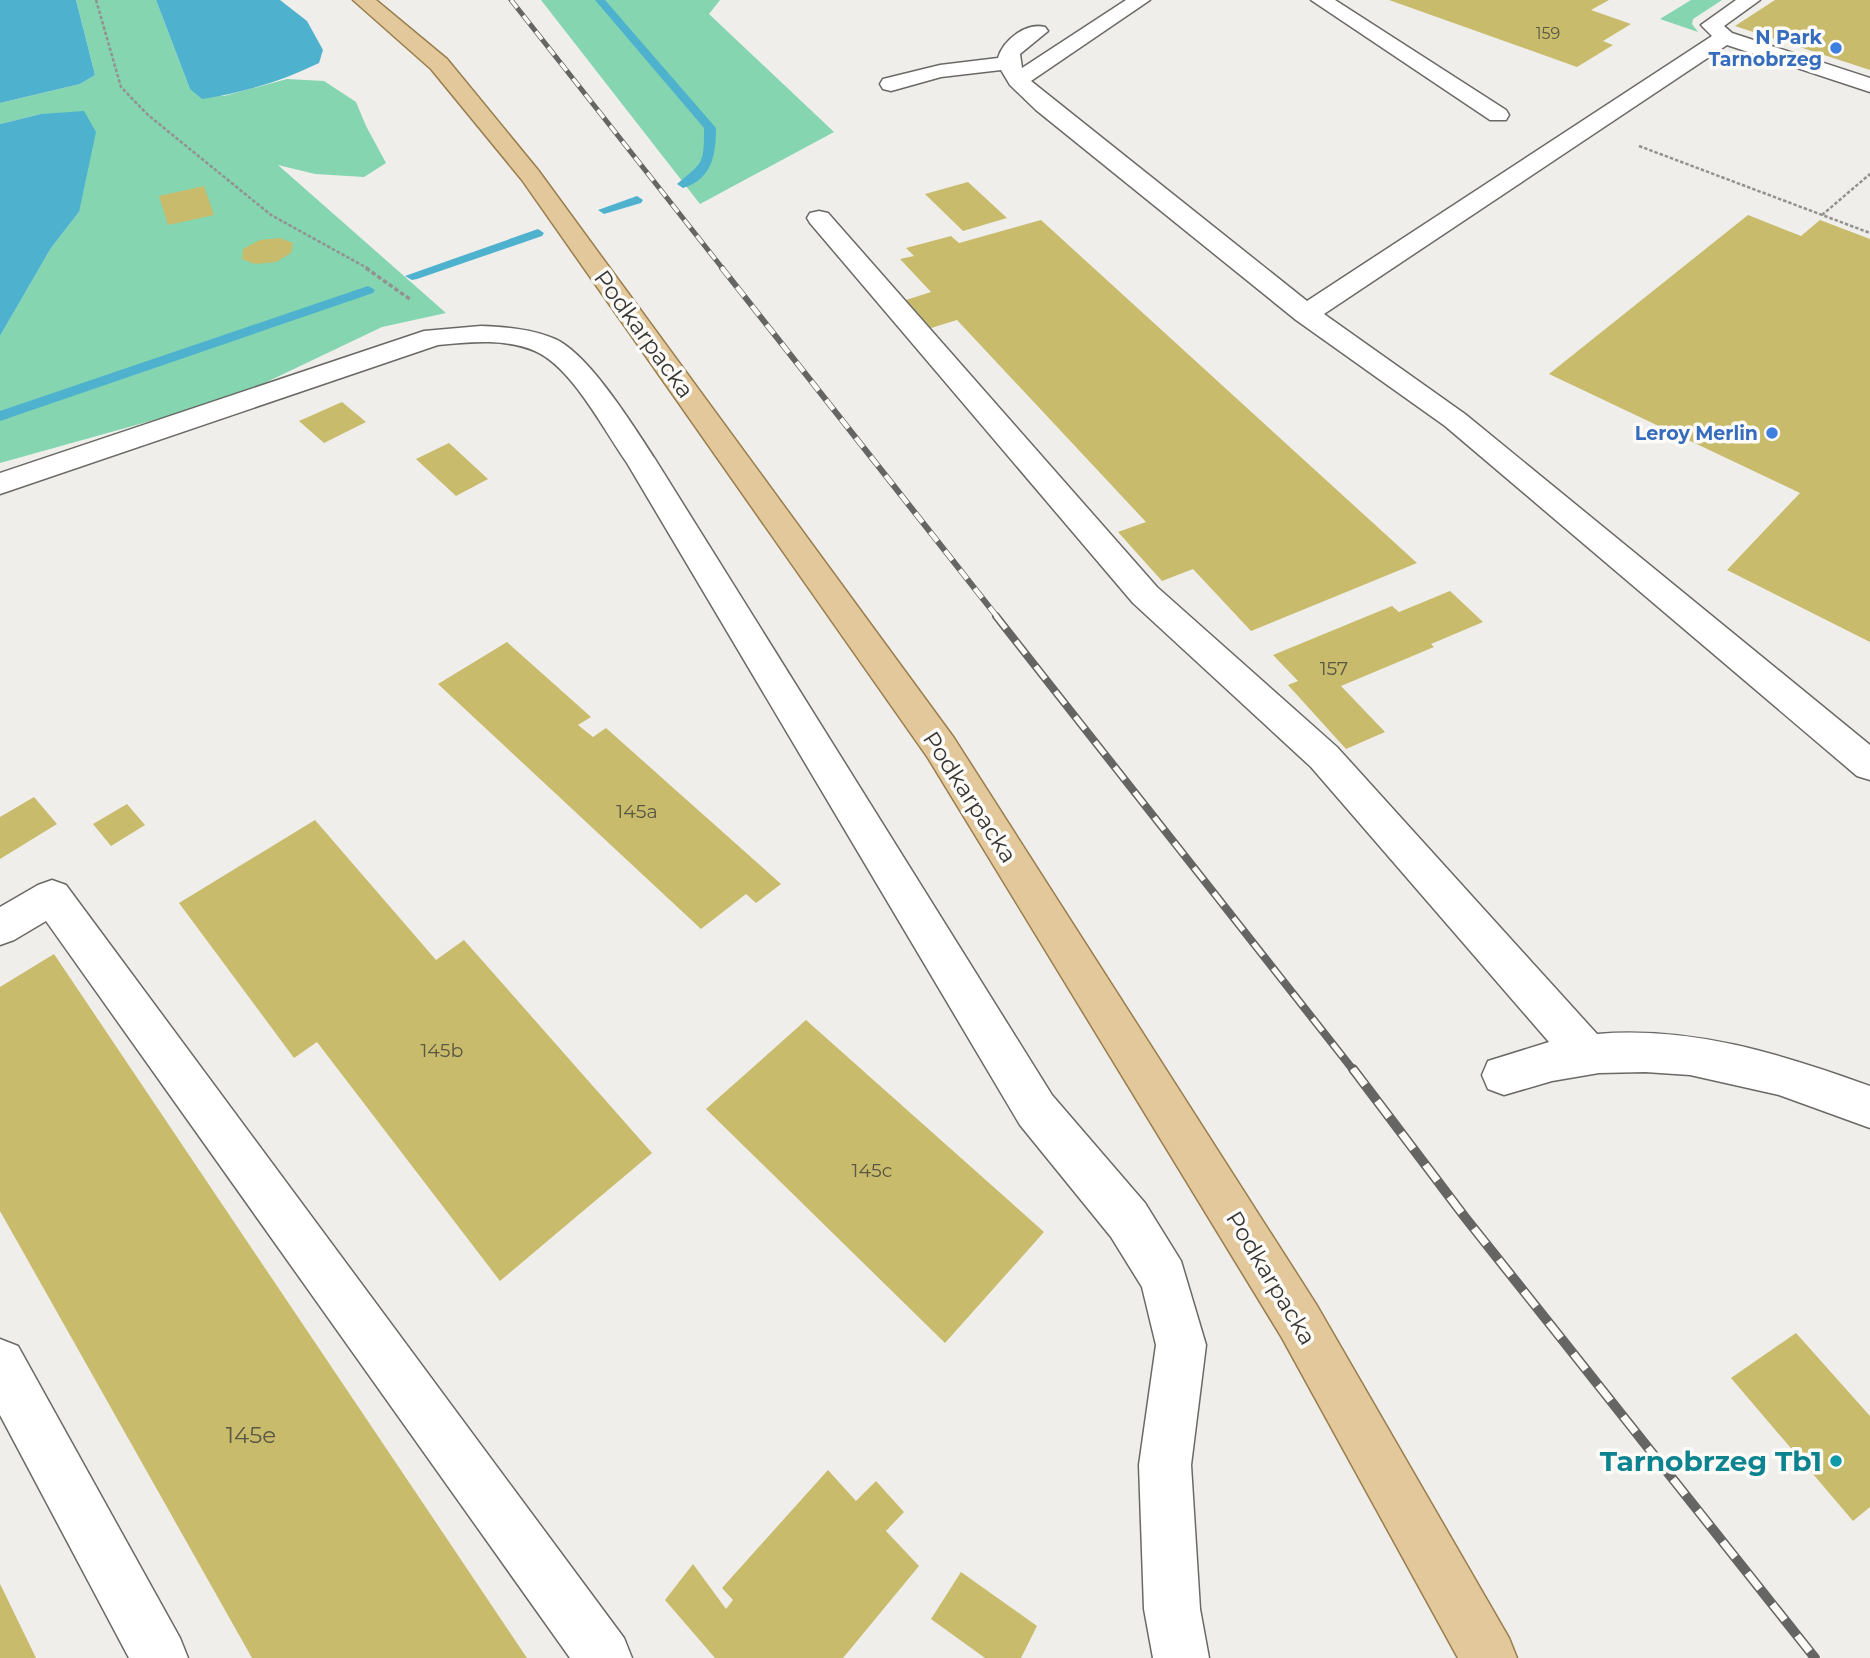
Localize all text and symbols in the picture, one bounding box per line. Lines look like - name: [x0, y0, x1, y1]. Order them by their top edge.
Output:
- house number: 159: [1536, 24, 1560, 43]
- place label: N Park Tarnobrzeg: [1708, 26, 1823, 71]
- marker: N Park Tarnobrzeg: [1828, 40, 1844, 56]
- street label: Podkarpacka: [588, 265, 700, 403]
- place label: Leroy Merlin: [1635, 422, 1758, 445]
- marker: Leroy Merlin: [1764, 425, 1780, 441]
- house number: 157: [1320, 657, 1348, 680]
- street label: Podkarpacka: [917, 726, 1023, 868]
- house number: 145a: [616, 800, 658, 823]
- house number: 145b: [420, 1039, 464, 1062]
- house number: 145c: [852, 1159, 892, 1182]
- street label: Podkarpacka: [1220, 1206, 1322, 1350]
- house number: 145e: [226, 1421, 276, 1449]
- place label: Tarnobrzeg Tb1: [1600, 1444, 1822, 1478]
- marker: Tarnobrzeg Tb1: [1828, 1453, 1844, 1469]

